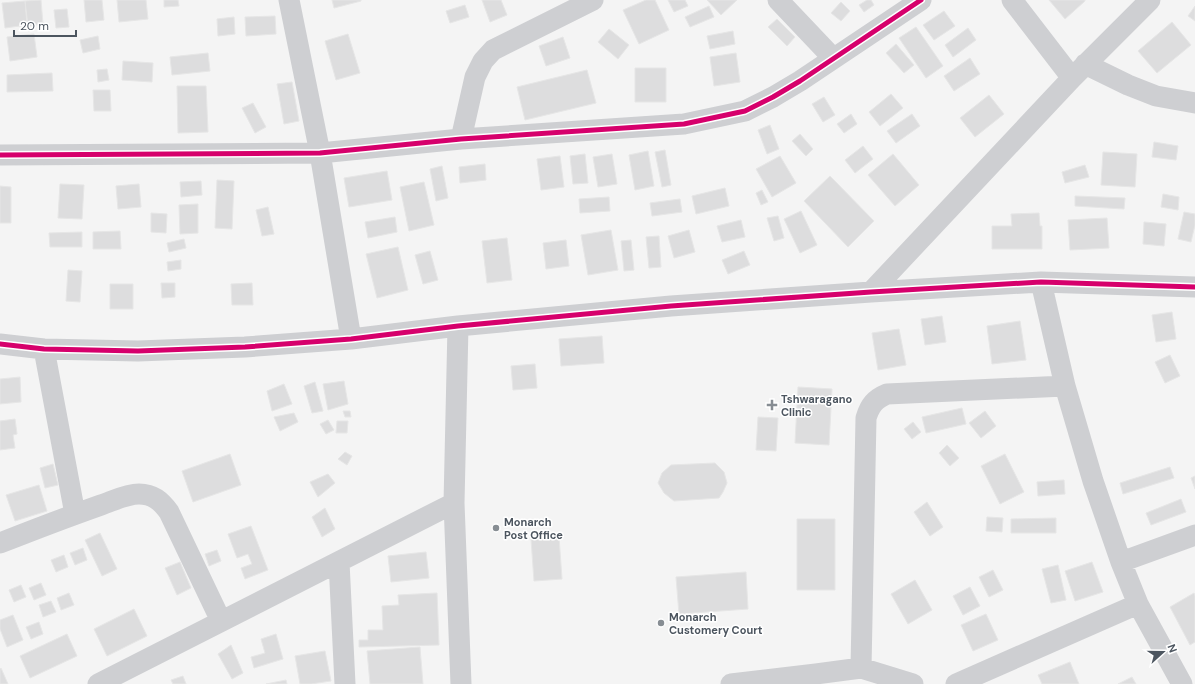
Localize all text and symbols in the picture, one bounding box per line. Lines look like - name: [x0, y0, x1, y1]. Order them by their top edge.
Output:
- scale bar: [14, 12, 76, 38]
- text: 20 m: [20, 18, 49, 34]
- place label: Tshwaragano Clinic: [781, 392, 852, 419]
- marker: Tshwaragano Clinic: [766, 399, 778, 411]
- place label: Monarch Post Office: [504, 515, 563, 542]
- marker: Monarch Post Office: [491, 523, 501, 533]
- place label: Monarch Customery Court: [669, 610, 763, 637]
- marker: Monarch Customery Court: [656, 618, 666, 628]
- north arrow: [1143, 632, 1183, 672]
- text: N: [1164, 642, 1180, 655]

